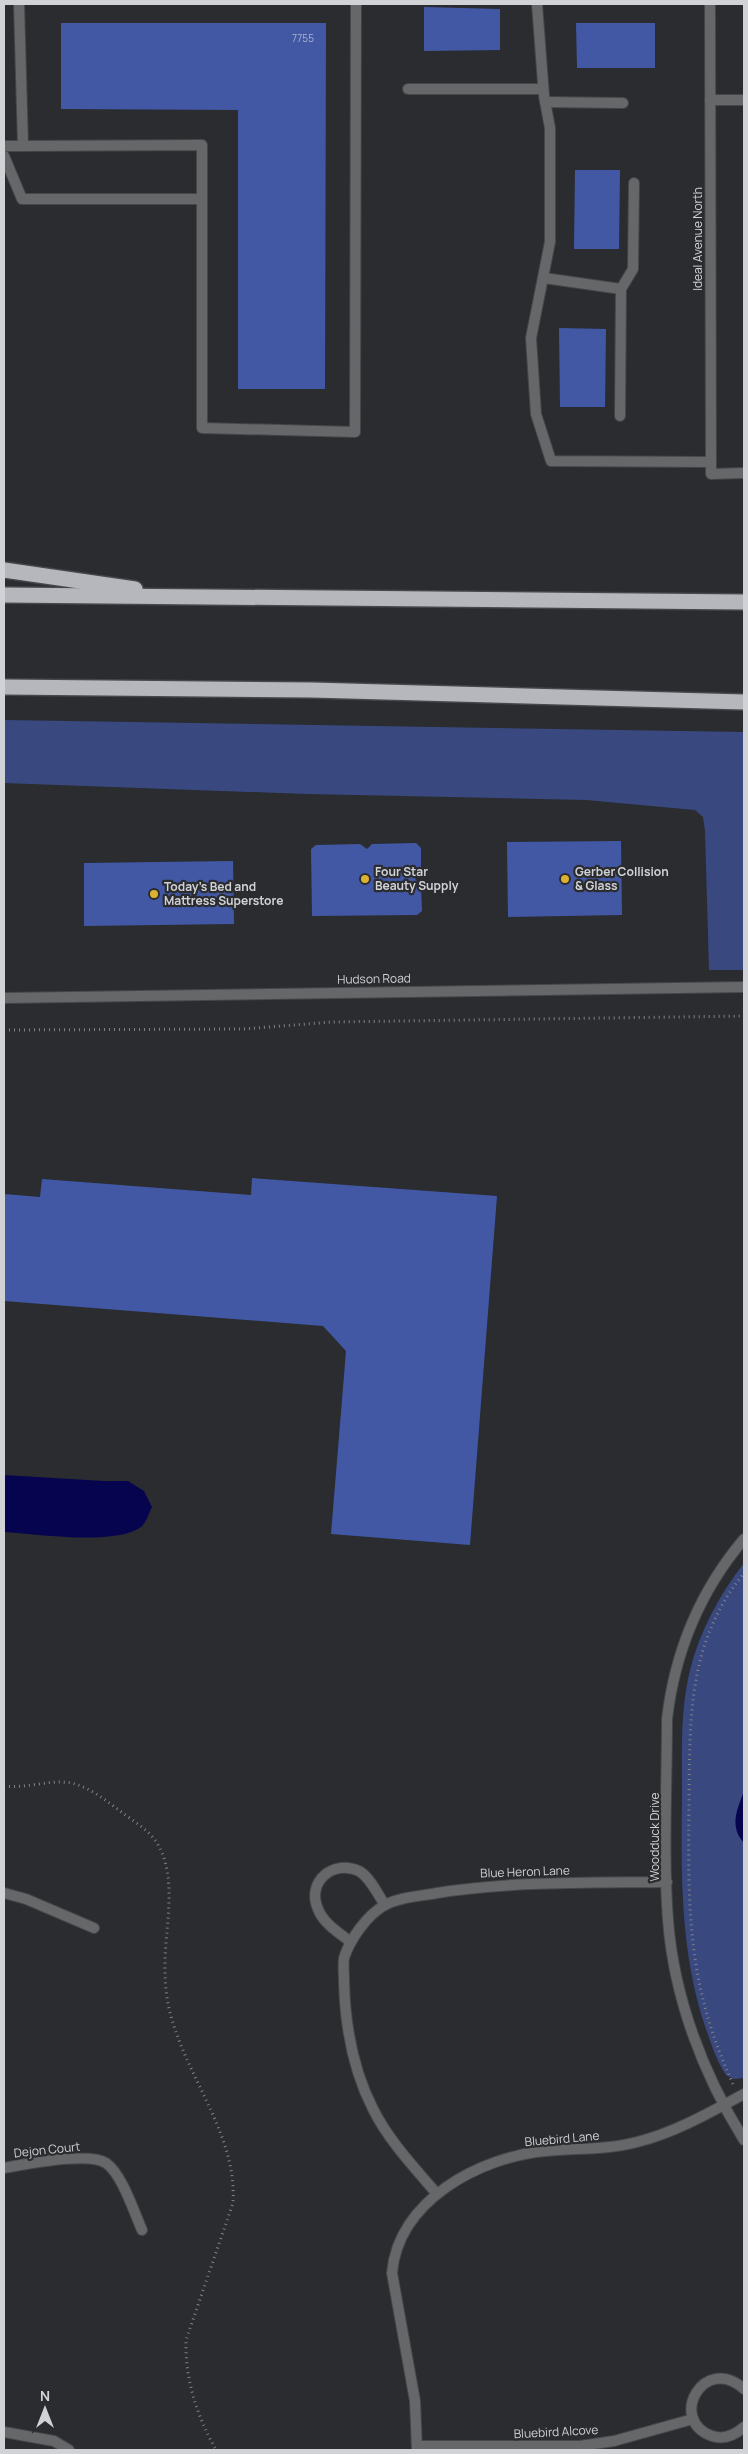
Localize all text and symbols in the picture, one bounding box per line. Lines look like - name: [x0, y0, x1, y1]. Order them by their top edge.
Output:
- house number: 7755: [292, 31, 314, 45]
- street label: Ideal Avenue North: [689, 187, 706, 291]
- place label: Four Star Beauty Supply: [375, 863, 459, 894]
- place label: Gerber Collision & Glass: [575, 863, 669, 894]
- marker: Four Star Beauty Supply: [359, 873, 371, 885]
- marker: Gerber Collision & Glass: [559, 873, 571, 885]
- place label: Today's Bed and Mattress Superstore: [164, 878, 283, 909]
- marker: Today's Bed and Mattress Superstore: [148, 888, 160, 900]
- street label: Hudson Road: [337, 969, 411, 988]
- street label: Woodduck Drive: [646, 1792, 663, 1882]
- street label: Blue Heron Lane: [480, 1861, 570, 1882]
- street label: Bluebird Lane: [524, 2127, 600, 2150]
- street label: Dejon Court: [13, 2138, 81, 2161]
- north arrow: [20, 2384, 70, 2434]
- text: N: [40, 2386, 50, 2405]
- street label: Bluebird Alcove: [513, 2421, 599, 2442]

